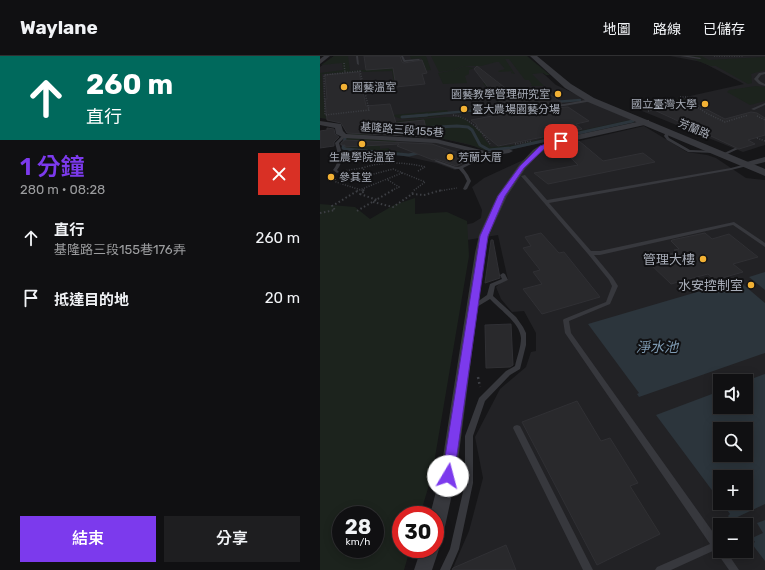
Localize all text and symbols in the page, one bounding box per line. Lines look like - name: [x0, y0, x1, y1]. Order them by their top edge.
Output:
- text: Waylane: [20, 16, 98, 39]
- text: 地圖: [603, 21, 631, 38]
- text: 路線: [653, 21, 681, 38]
- text: 已儲存: [703, 21, 745, 38]
- text: 260 m: [86, 68, 173, 101]
- icon: ahead: [20, 72, 72, 124]
- place label: 園藝溫室: [352, 81, 396, 94]
- marker: 園藝溫室: [339, 82, 349, 92]
- place label: 園藝教學管理研究室: [451, 88, 550, 101]
- marker: 園藝教學管理研究室: [553, 89, 563, 99]
- place label: 國立臺灣大學: [631, 98, 697, 111]
- marker: 國立臺灣大學: [700, 99, 710, 109]
- place label: 臺大農場園藝分場: [472, 103, 560, 116]
- marker: 臺大農場園藝分場: [459, 104, 469, 114]
- text: 直行: [86, 106, 122, 128]
- street label: 芳蘭路: [676, 117, 712, 141]
- street label: 基隆路三段155巷: [360, 121, 444, 139]
- pin: [544, 124, 578, 158]
- icon: arrive: [550, 130, 572, 152]
- marker: 生農學院溫室: [357, 139, 367, 149]
- place label: 生農學院溫室: [329, 151, 395, 164]
- place label: 芳蘭大厝: [458, 151, 502, 164]
- marker: 芳蘭大厝: [445, 152, 455, 162]
- text: 1 分鐘: [20, 153, 85, 181]
- button: close: [258, 153, 300, 195]
- place label: 參其堂: [339, 171, 372, 184]
- marker: 參其堂: [326, 172, 336, 182]
- text: 280 m · 08:28: [20, 182, 105, 197]
- text: 直行: [54, 221, 84, 239]
- icon: ahead: [20, 227, 42, 249]
- text: 260 m: [256, 229, 300, 247]
- text: 基隆路三段155巷176弄: [54, 242, 186, 257]
- place label: 管理大樓: [643, 252, 695, 267]
- marker: 管理大樓: [698, 254, 708, 264]
- place label: 水安控制室: [678, 278, 743, 293]
- marker: 水安控制室: [746, 280, 756, 290]
- icon: arrive: [20, 287, 42, 309]
- text: 20 m: [265, 289, 300, 307]
- text: 抵達目的地: [54, 291, 129, 309]
- water label: 淨水池: [636, 339, 680, 356]
- map controls: [713, 374, 753, 558]
- button: sound: [713, 374, 753, 414]
- button: search: [713, 422, 753, 462]
- position arrow: [427, 455, 469, 497]
- button: +: [713, 470, 753, 510]
- speed limit sign: 30: [392, 506, 444, 558]
- text: 28: [345, 515, 371, 539]
- button: 結束: [20, 516, 156, 562]
- button: 分享: [164, 516, 300, 562]
- button: −: [713, 518, 753, 558]
- text: km/h: [346, 536, 370, 548]

